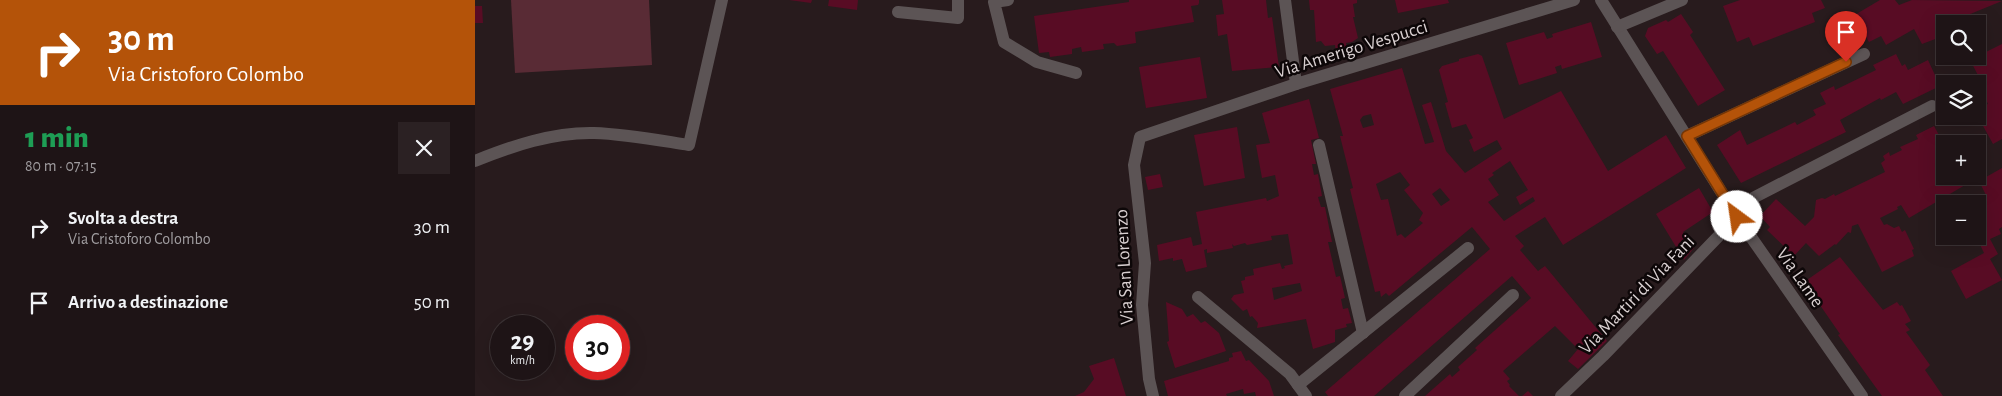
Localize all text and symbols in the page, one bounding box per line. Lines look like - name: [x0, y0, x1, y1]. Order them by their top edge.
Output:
- pin: [1825, 11, 1867, 62]
- map controls: [1936, 15, 1986, 245]
- button: search: [1936, 15, 1986, 65]
- street label: Via Amerigo Vespucci: [1273, 17, 1430, 82]
- icon: arrive: [1832, 18, 1860, 46]
- icon: right: [25, 20, 90, 85]
- text: 30 m: [108, 22, 175, 57]
- text: Via Cristoforo Colombo: [108, 63, 304, 85]
- button: layers: [1936, 75, 1986, 125]
- button: close: [398, 122, 450, 174]
- text: 1 min: [25, 123, 89, 153]
- button: +: [1936, 135, 1986, 185]
- text: 80 m · 07:15: [25, 158, 96, 174]
- position arrow: [1710, 190, 1762, 242]
- button: −: [1936, 195, 1986, 245]
- text: Svolta a destra: [68, 209, 178, 228]
- street label: Via San Lorenzo: [1112, 209, 1137, 325]
- icon: right: [25, 214, 53, 242]
- text: 30 m: [414, 218, 450, 237]
- text: Via Cristoforo Colombo: [68, 231, 211, 247]
- street label: Via Martiri di Via Fani: [1576, 232, 1698, 358]
- street label: Via Lame: [1773, 245, 1827, 311]
- icon: arrive: [25, 289, 53, 317]
- text: Arrivo a destinazione: [68, 293, 228, 312]
- text: 50 m: [414, 293, 450, 312]
- speed limit sign: 30: [565, 315, 630, 380]
- text: 29: [511, 329, 534, 354]
- text: km/h: [510, 354, 535, 366]

